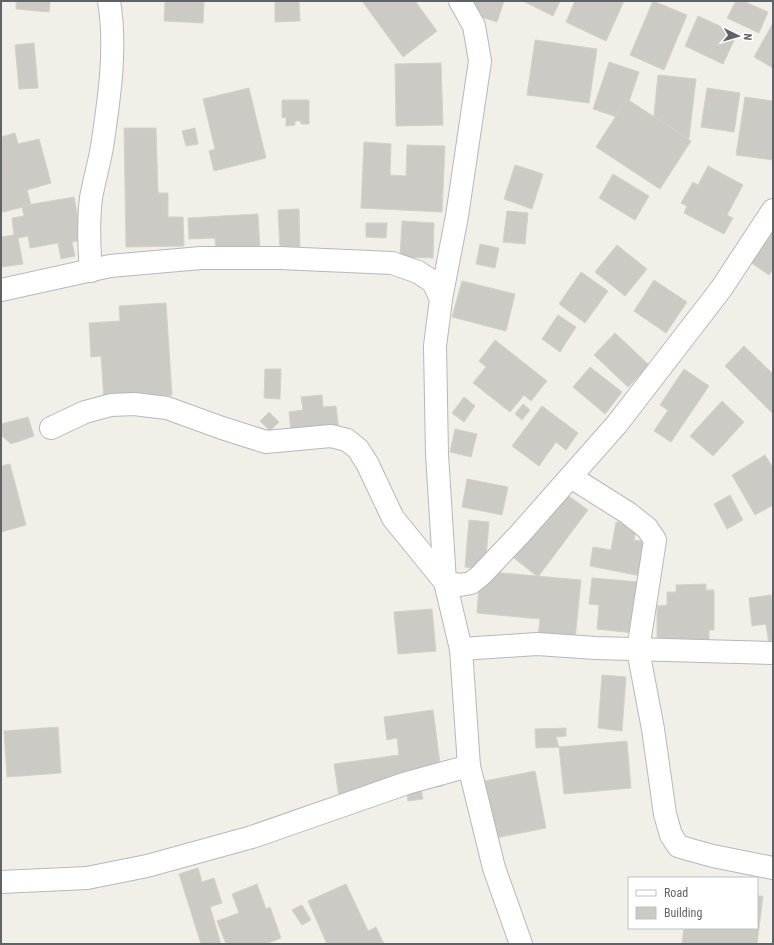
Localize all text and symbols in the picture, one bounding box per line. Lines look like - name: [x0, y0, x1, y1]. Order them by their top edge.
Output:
- north arrow: [718, 16, 758, 56]
- text: N: [741, 33, 754, 41]
- legend: [628, 877, 758, 929]
- text: Road: [664, 886, 688, 900]
- text: Building: [664, 906, 702, 920]

